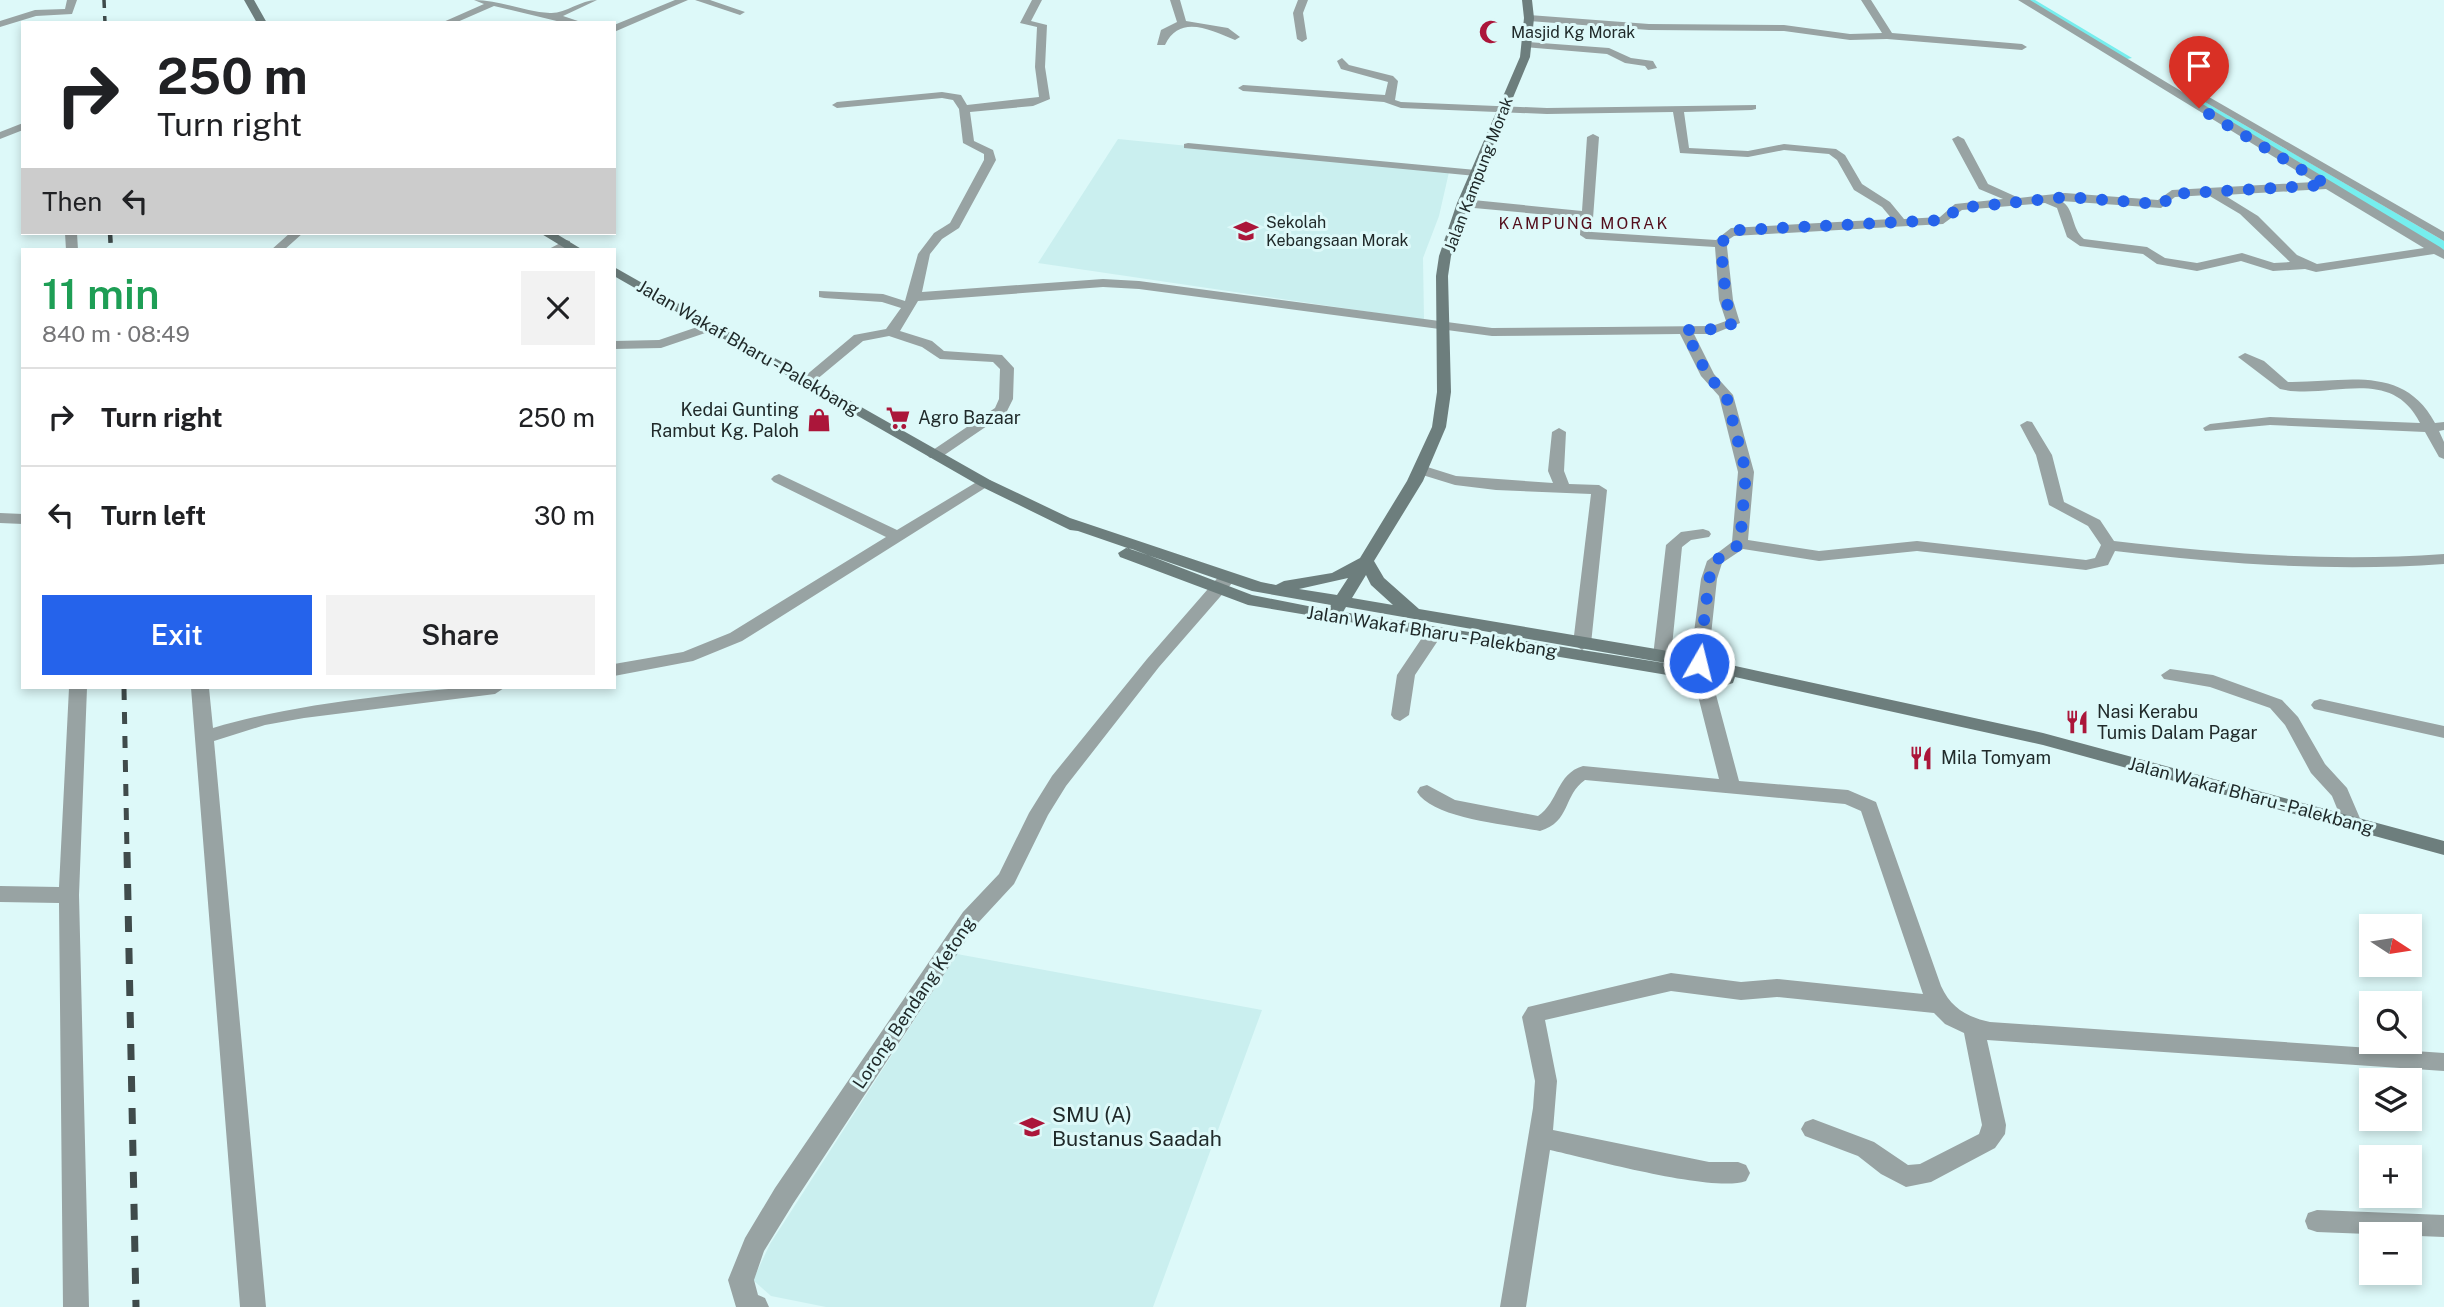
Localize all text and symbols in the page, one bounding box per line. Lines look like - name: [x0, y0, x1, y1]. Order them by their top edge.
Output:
- mosque icon: Masjid Kg Morak: [1477, 18, 1505, 46]
- place label: Masjid Kg Morak: [1511, 23, 1635, 42]
- pin: [2169, 36, 2229, 108]
- text: 250 m: [157, 47, 308, 105]
- icon: arrive: [2180, 47, 2218, 85]
- icon: right: [42, 49, 133, 140]
- street label: Jalan Kampung Morak: [1440, 94, 1517, 254]
- text: Turn right: [157, 106, 302, 143]
- icon: left: [116, 182, 154, 220]
- text: Then: [42, 186, 102, 217]
- place label: Sekolah Kebangsaan Morak: [1266, 213, 1409, 250]
- district label: KAMPUNG MORAK: [1499, 214, 1669, 233]
- school or university icon: Sekolah Kebangsaan Morak: [1232, 217, 1260, 245]
- text: 11 min: [42, 269, 160, 318]
- button: close: [521, 271, 595, 345]
- street label: Jalan Wakaf Bharu - Palekbang: [633, 275, 863, 420]
- text: 840 m · 08:49: [42, 320, 190, 347]
- icon: right: [42, 398, 80, 436]
- place label: Kedai Gunting Rambut Kg. Paloh: [650, 399, 799, 441]
- text: Turn right: [101, 402, 223, 433]
- text: 250 m: [518, 402, 595, 433]
- supermarket icon: Agro Bazaar: [884, 404, 912, 432]
- shop icon: Kedai Gunting Rambut Kg. Paloh: [805, 406, 833, 434]
- place label: Agro Bazaar: [918, 407, 1021, 428]
- icon: left: [42, 496, 80, 534]
- text: Turn left: [101, 500, 206, 531]
- text: 30 m: [534, 500, 595, 531]
- button: Exit: [42, 595, 312, 675]
- button: Share: [326, 595, 595, 675]
- street label: Jalan Wakaf Bharu - Palekbang: [1305, 601, 1559, 662]
- position arrow: [1662, 626, 1736, 700]
- place label: Nasi Kerabu Tumis Dalam Pagar: [2097, 701, 2258, 743]
- restaurant icon: Nasi Kerabu Tumis Dalam Pagar: [2063, 708, 2091, 736]
- restaurant icon: Mila Tomyam: [1907, 744, 1935, 772]
- place label: Mila Tomyam: [1941, 747, 2051, 768]
- street label: Jalan Wakaf Bharu - Palekbang: [2126, 753, 2376, 838]
- street label: Lorong Bendang Ketong: [848, 913, 979, 1093]
- north arrow: [2359, 914, 2422, 976]
- map controls: [2359, 914, 2422, 1285]
- button: search: [2359, 991, 2422, 1054]
- button: layers: [2359, 1068, 2422, 1131]
- place label: SMU (A) Bustanus Saadah: [1052, 1102, 1222, 1151]
- school or university icon: SMU (A) Bustanus Saadah: [1018, 1113, 1046, 1141]
- button: +: [2359, 1145, 2422, 1208]
- button: −: [2359, 1222, 2422, 1285]

